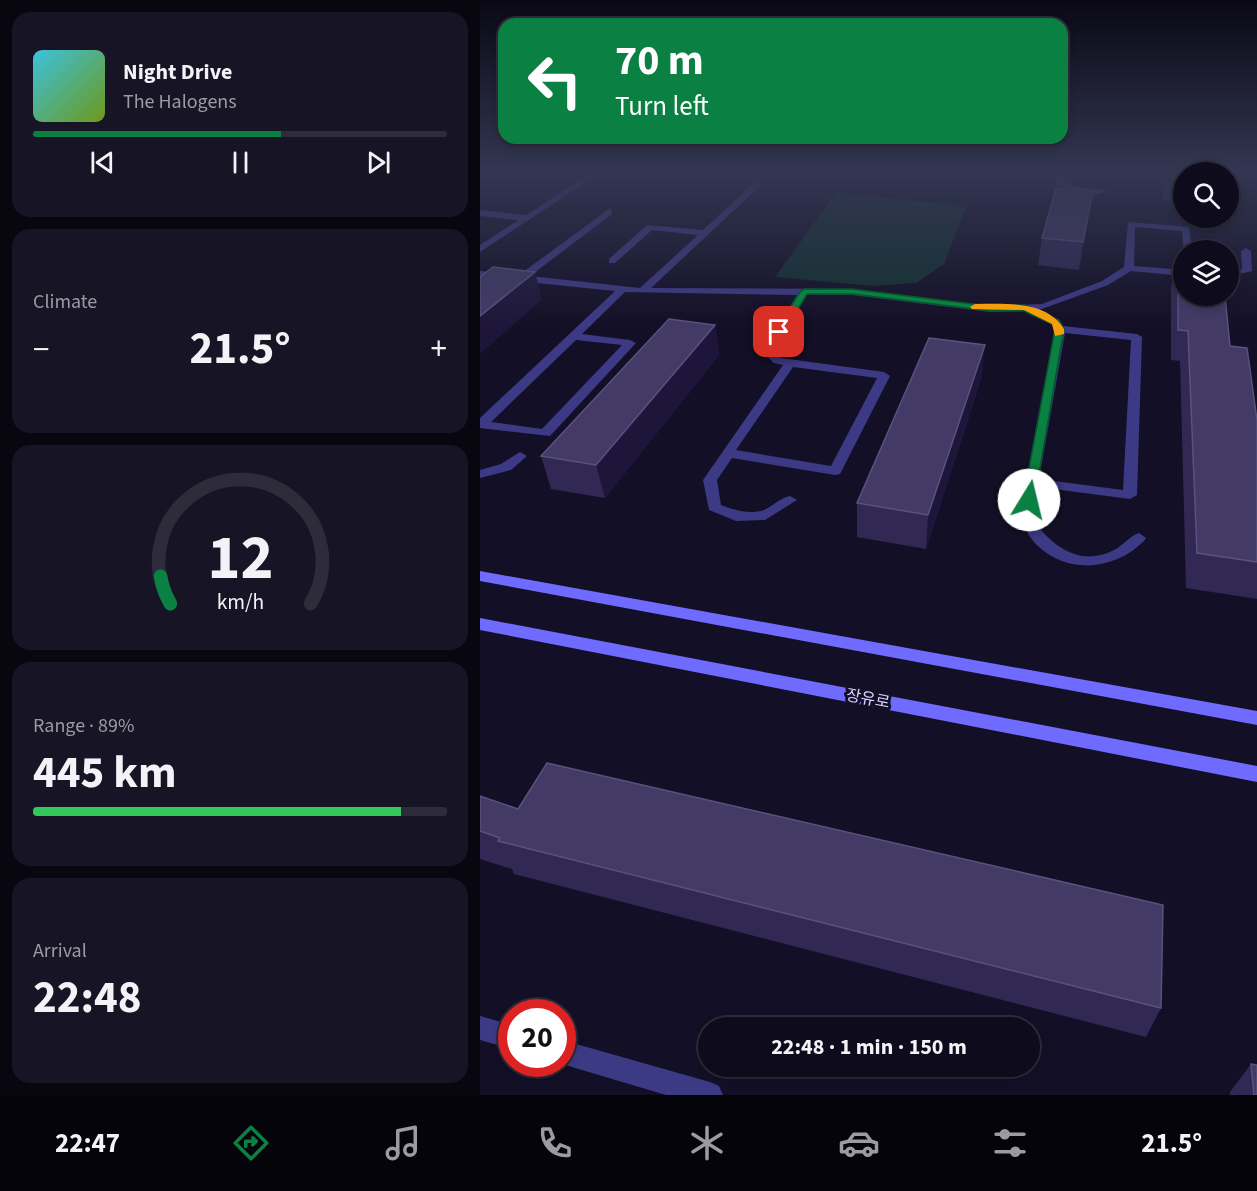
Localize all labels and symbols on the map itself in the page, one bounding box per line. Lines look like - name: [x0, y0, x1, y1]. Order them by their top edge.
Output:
- pin: [753, 306, 804, 357]
- position arrow: [997, 468, 1061, 532]
- street label: 장유로: [844, 684, 892, 714]
- speed limit sign: 20: [498, 999, 576, 1077]

